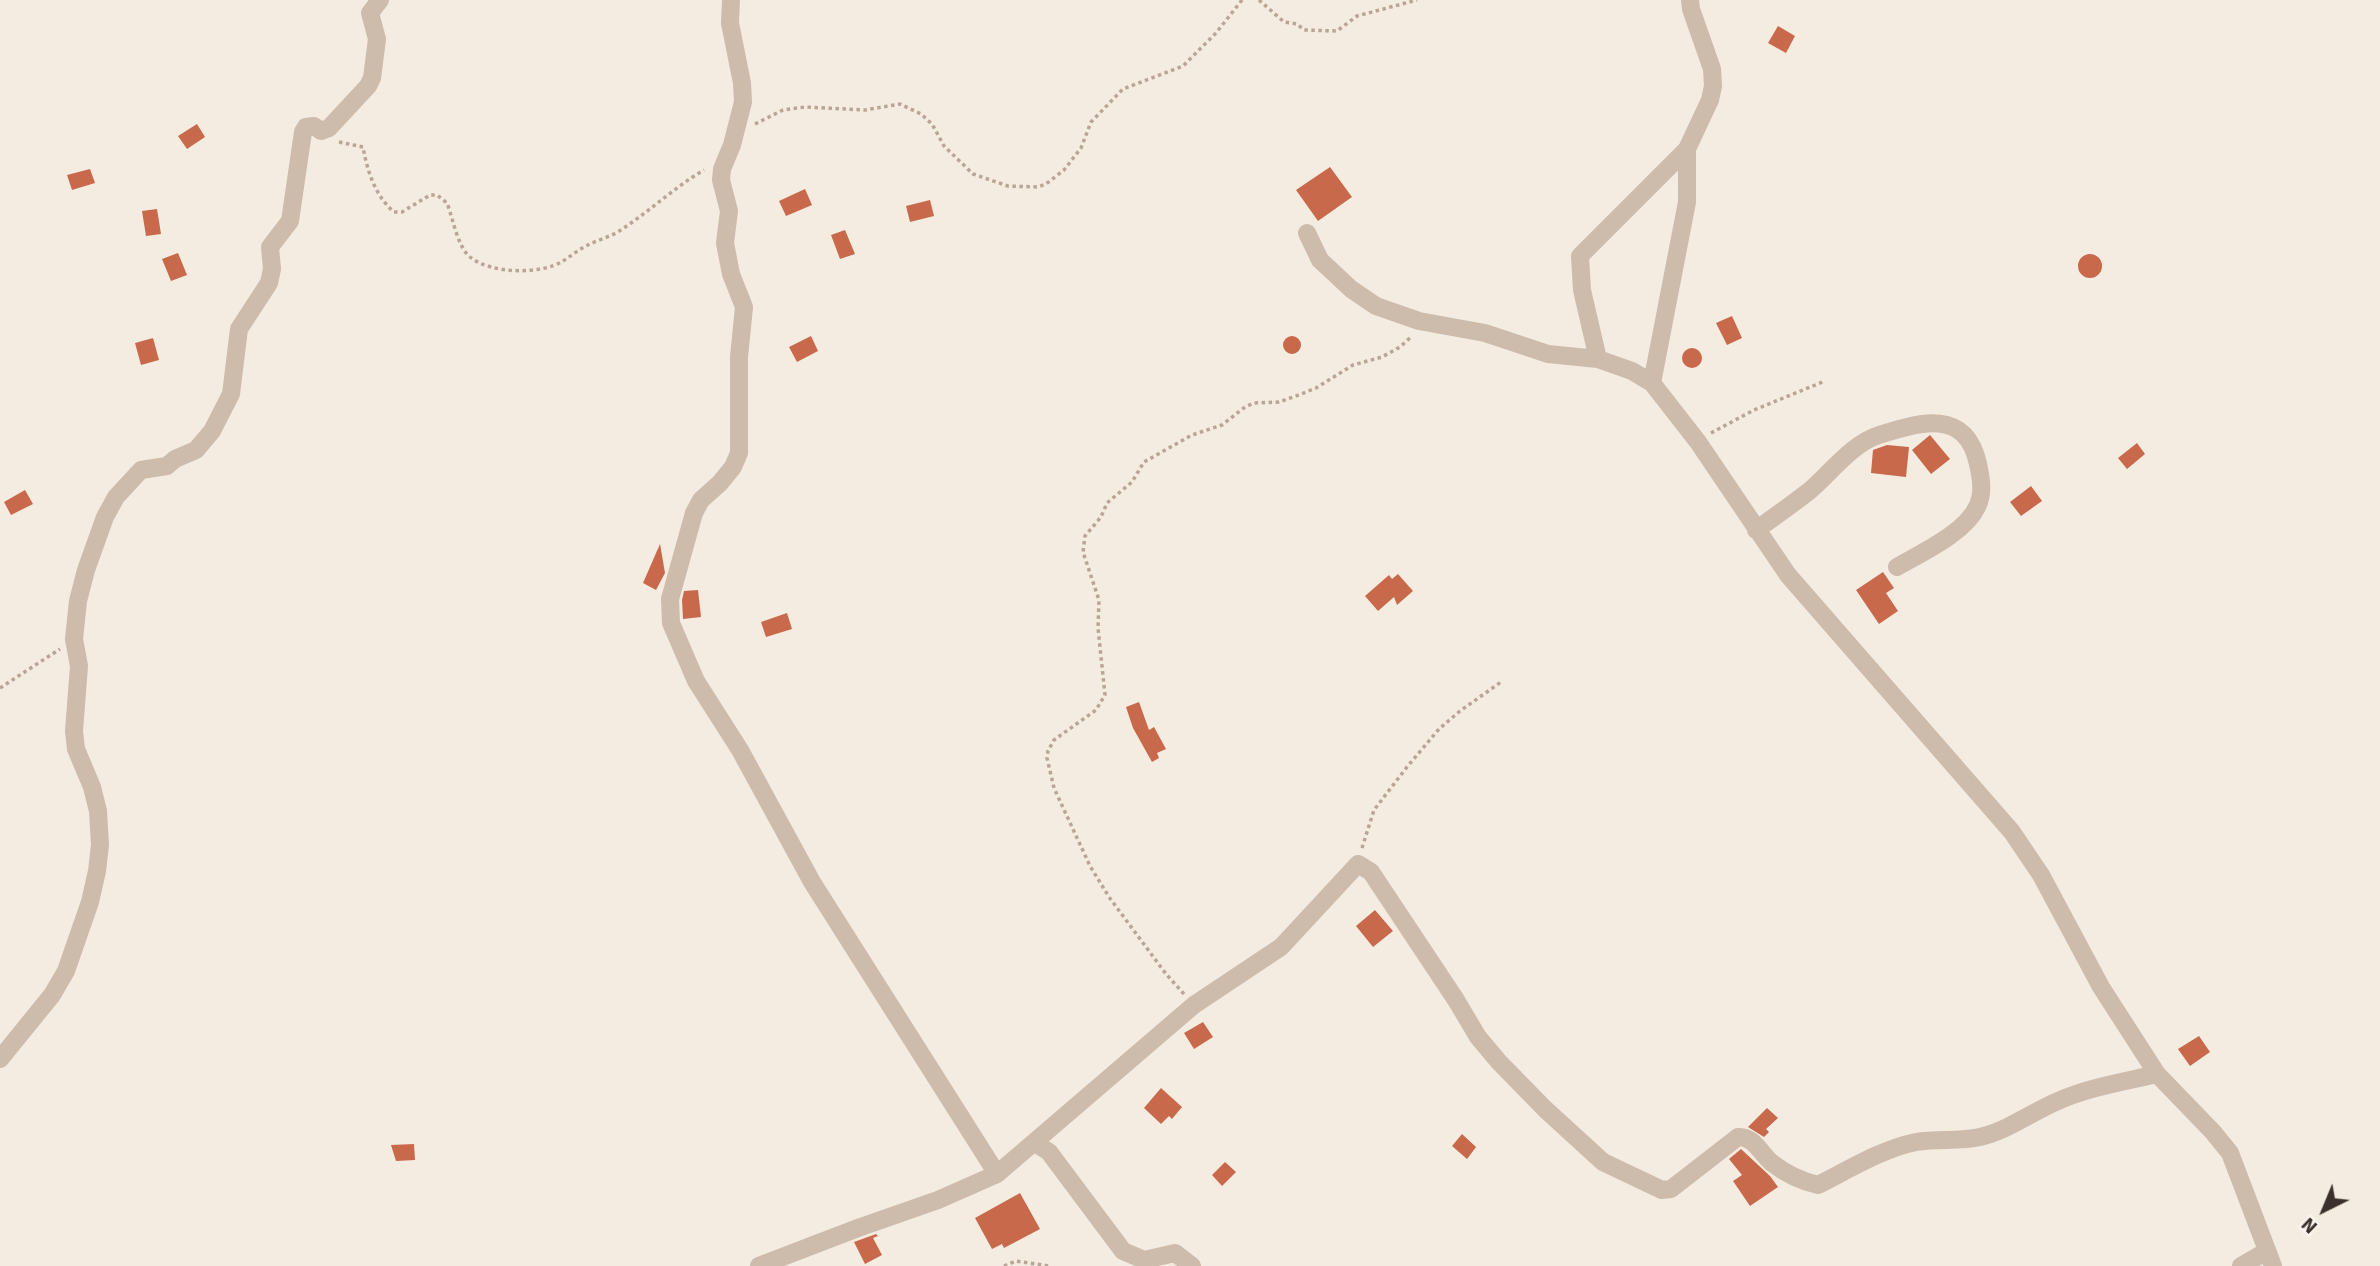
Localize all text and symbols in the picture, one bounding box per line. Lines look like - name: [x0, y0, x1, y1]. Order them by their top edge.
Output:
- north arrow: [2289, 1175, 2359, 1245]
- text: N: [2297, 1212, 2323, 1239]

